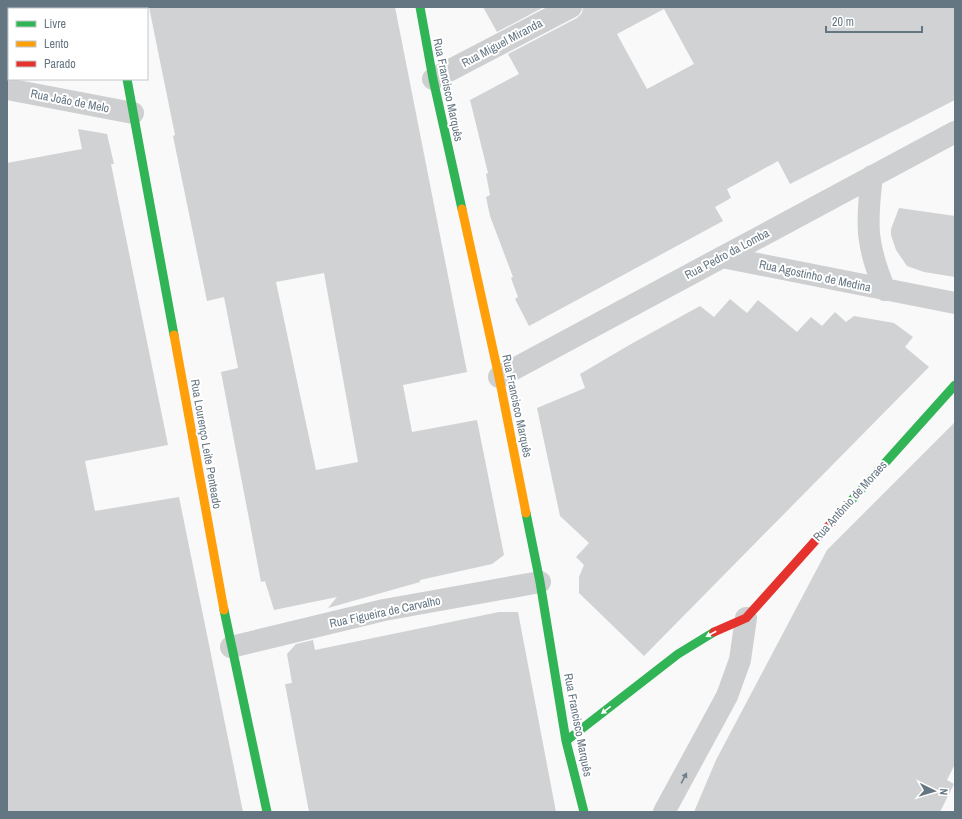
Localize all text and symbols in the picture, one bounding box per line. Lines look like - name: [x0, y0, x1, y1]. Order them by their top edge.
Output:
- legend: [8, 8, 148, 80]
- scale bar: [826, 8, 922, 34]
- text: 20 m: [832, 14, 854, 30]
- street label: Rua Miguel Miranda: [459, 15, 546, 71]
- text: Livre: [44, 16, 66, 32]
- text: Lento: [44, 36, 69, 52]
- street label: Rua Francisco Marquês: [429, 37, 467, 143]
- text: Parado: [44, 56, 76, 72]
- street label: Rua João de Melo: [29, 86, 111, 116]
- street label: Rua Pedro da Lomba: [682, 225, 773, 283]
- street label: Rua Agostinho de Medina: [758, 256, 873, 296]
- street label: Rua Francisco Marquês: [498, 353, 536, 459]
- street label: Rua Lourenço Leite Penteado: [187, 378, 225, 510]
- street label: Rua Antônio de Moraes: [809, 457, 891, 545]
- street label: Rua Figueira de Carvalho: [328, 592, 442, 632]
- one-way arrow: [705, 631, 716, 637]
- street label: Rua Francisco Marquês: [560, 672, 596, 778]
- one-way arrow: [600, 706, 611, 715]
- north arrow: [914, 771, 954, 811]
- one-way arrow: [680, 773, 687, 784]
- text: N: [937, 788, 951, 796]

